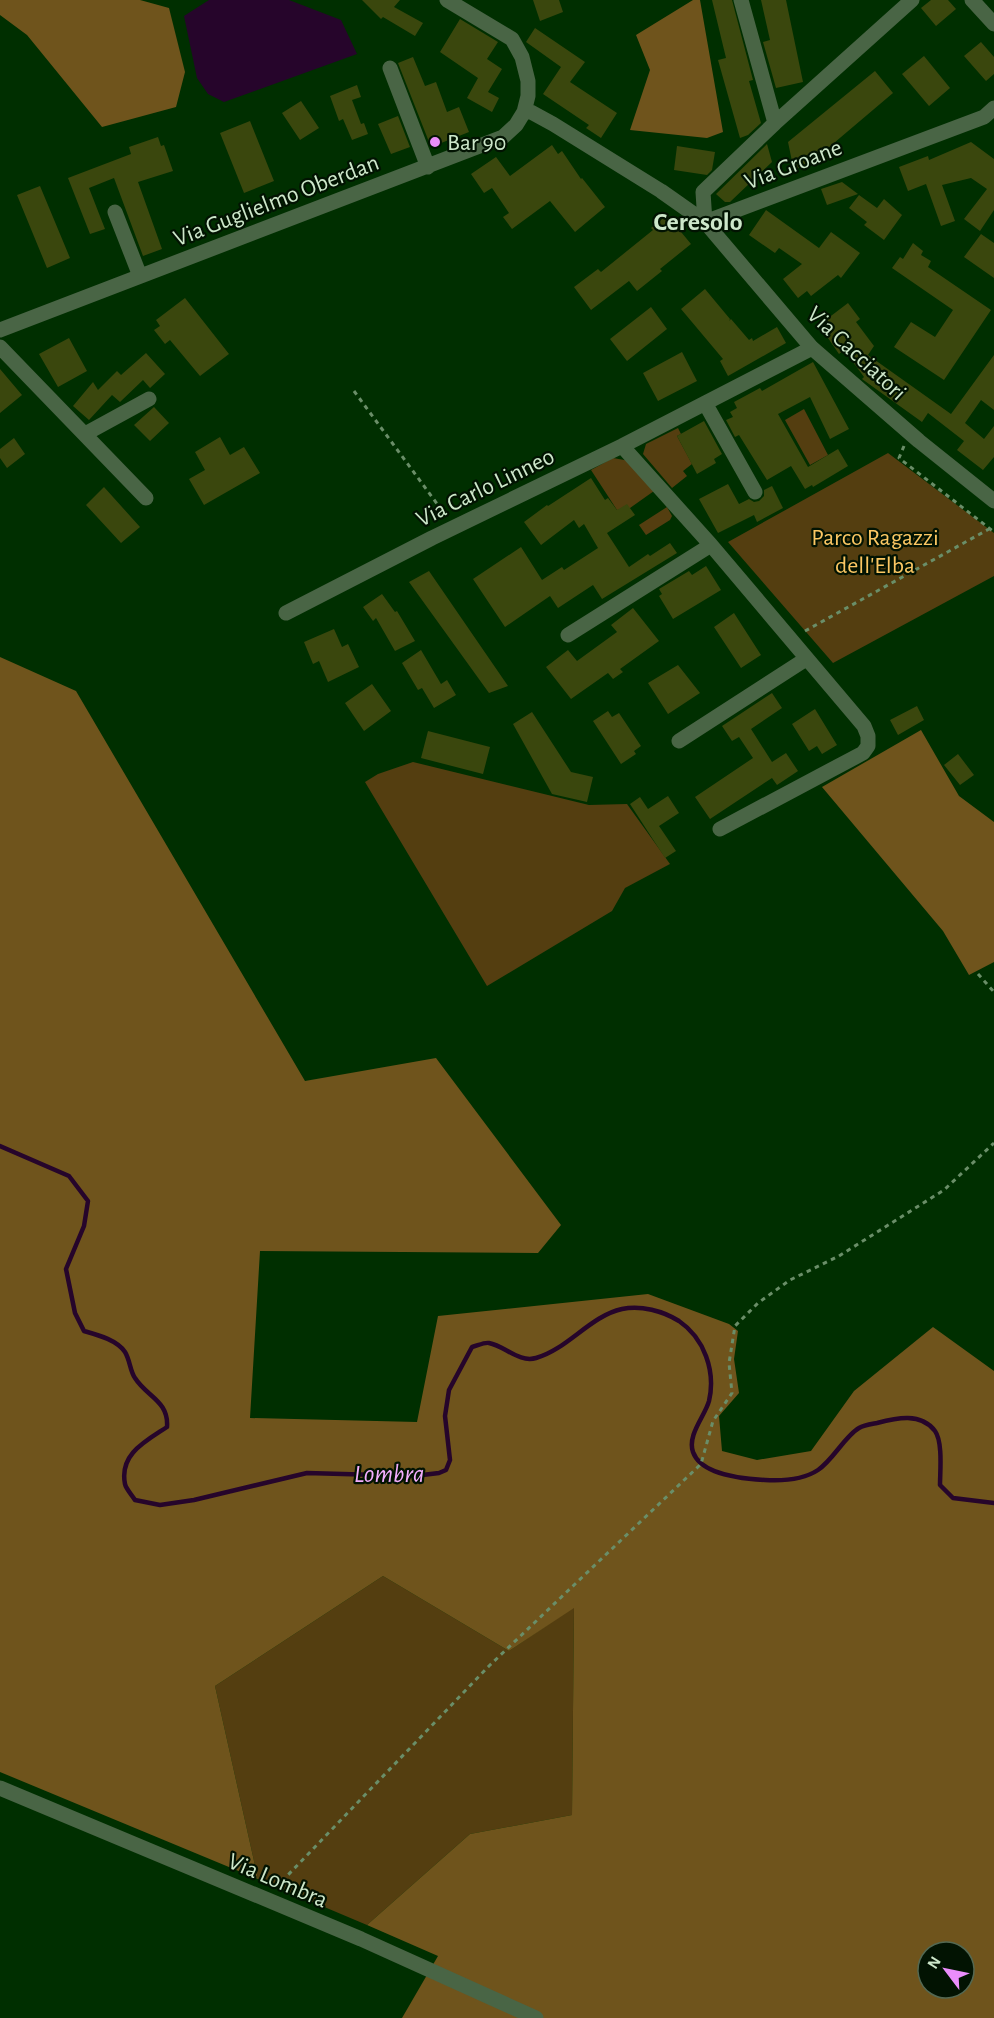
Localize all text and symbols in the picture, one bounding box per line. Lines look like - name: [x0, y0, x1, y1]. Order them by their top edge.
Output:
- place label: Bar 90: [447, 131, 506, 155]
- marker: Bar 90: [428, 135, 442, 149]
- street label: Via Groane: [741, 135, 845, 194]
- street label: Via Guglielmo Oberdan: [170, 151, 382, 251]
- district label: Ceresolo: [653, 209, 743, 235]
- street label: Via Cacciatori: [802, 302, 910, 405]
- street label: Via Carlo Linneo: [413, 444, 558, 532]
- park label: Parco Ragazzi dell'Elba: [811, 526, 939, 578]
- water label: Lombra: [354, 1461, 424, 1487]
- street label: Via Lombra: [224, 1849, 331, 1913]
- north arrow: [916, 1940, 976, 2000]
- text: N: [924, 1954, 944, 1972]

